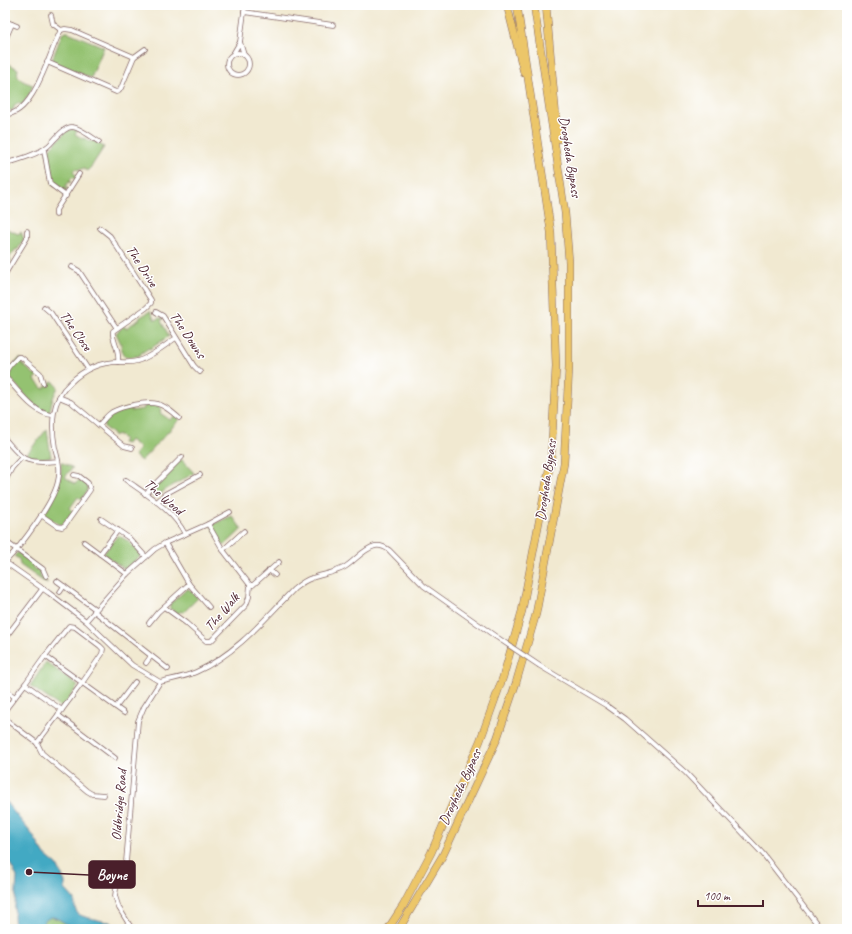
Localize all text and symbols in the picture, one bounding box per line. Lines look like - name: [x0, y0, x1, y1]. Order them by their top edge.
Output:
- street label: Drogheda Bypass: [555, 115, 585, 200]
- street label: The Drive: [122, 242, 162, 291]
- street label: The Close: [56, 308, 97, 355]
- street label: The Downs: [166, 308, 210, 363]
- street label: Drogheda Bypass: [532, 437, 560, 522]
- street label: The Wood: [141, 475, 189, 520]
- street label: The Walk: [201, 589, 244, 634]
- street label: Drogheda Bypass: [435, 745, 485, 828]
- street label: Oldbridge Road: [107, 766, 131, 841]
- callout: Boyne: [89, 861, 135, 888]
- text: Boyne: [97, 866, 128, 885]
- scale bar: [698, 882, 763, 908]
- text: 100 m: [704, 888, 731, 904]

